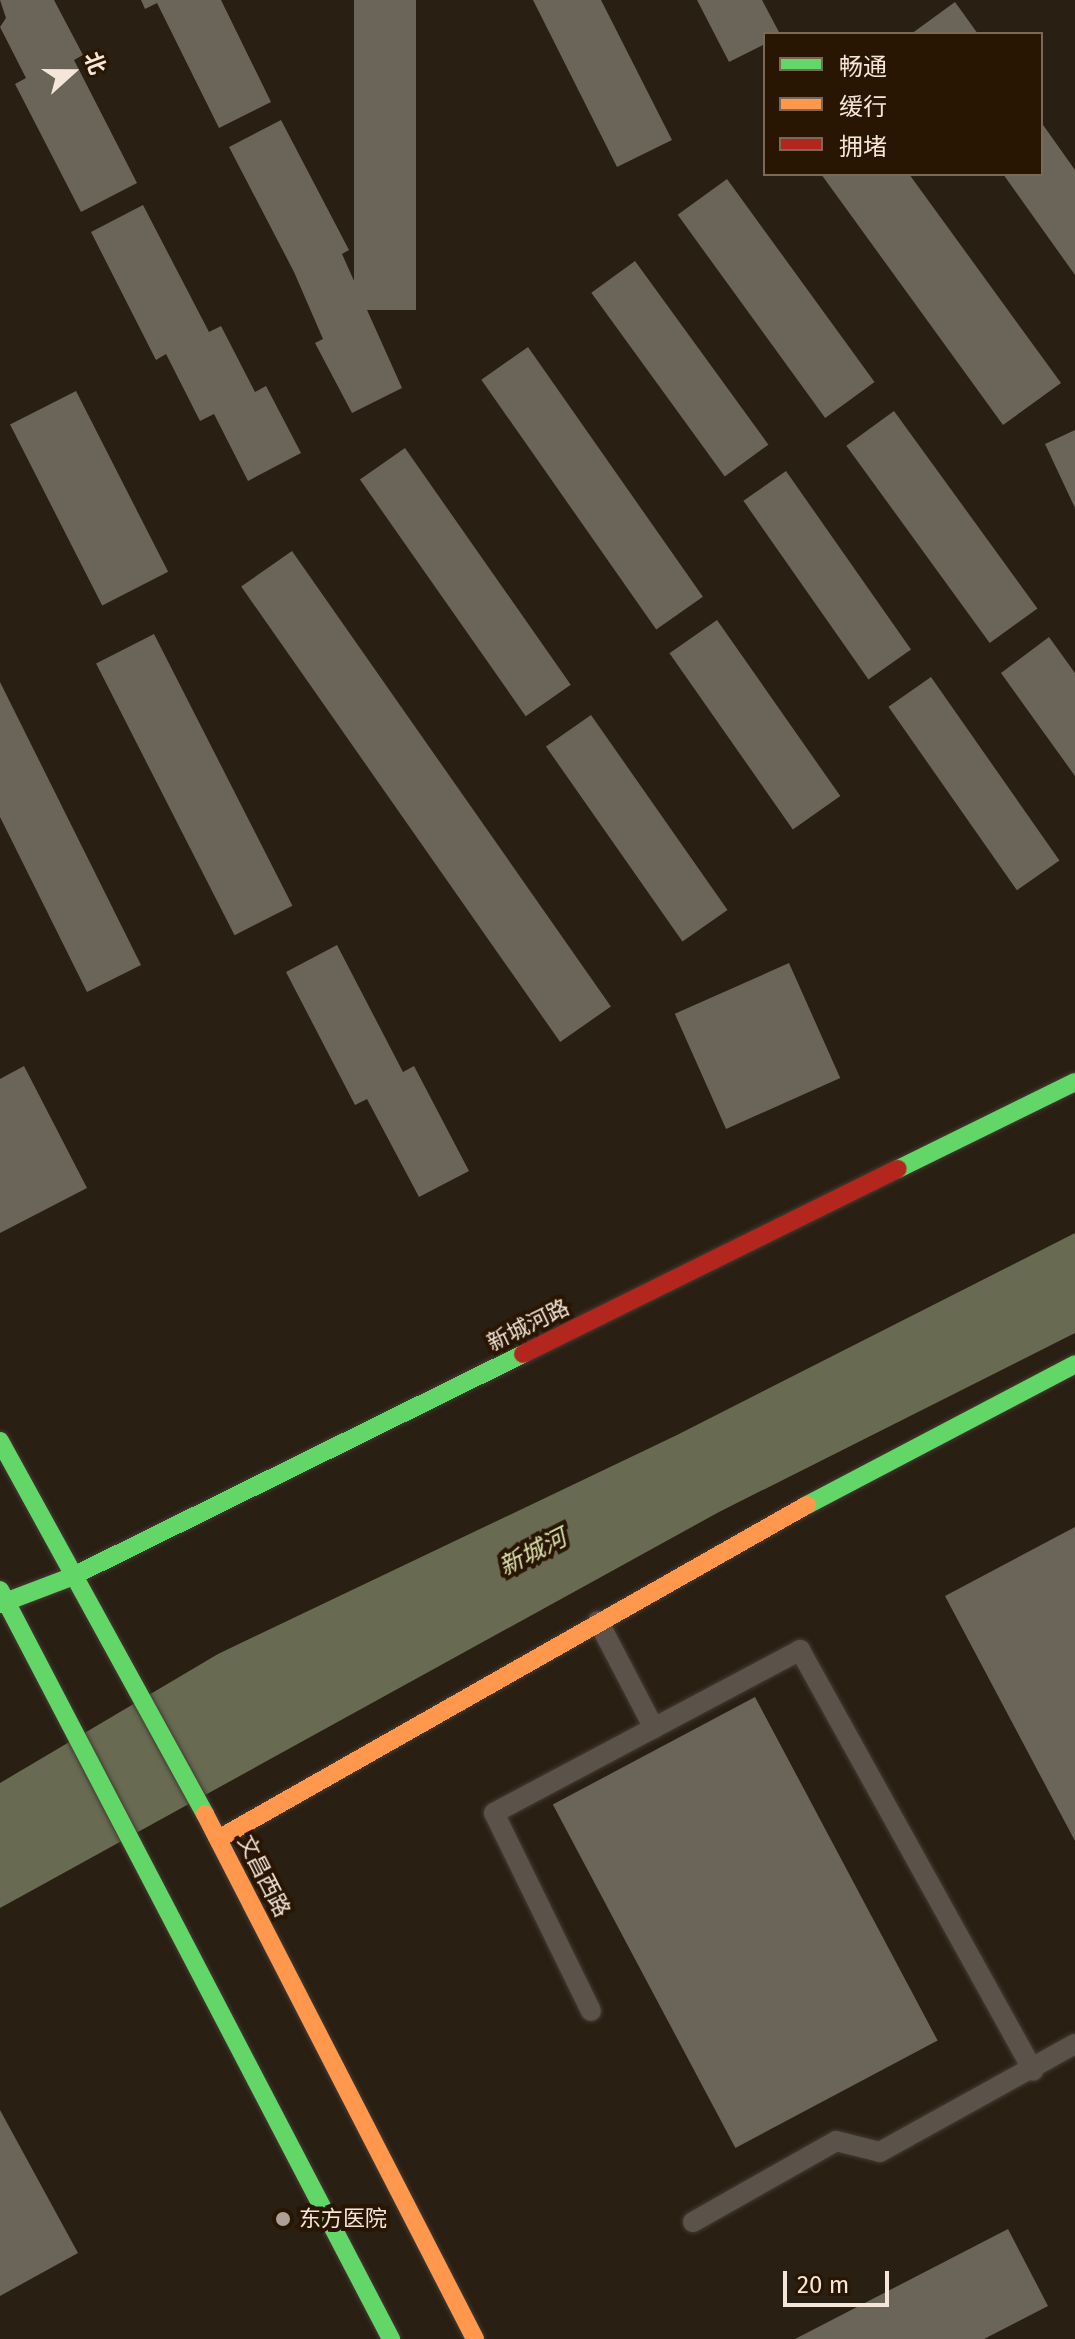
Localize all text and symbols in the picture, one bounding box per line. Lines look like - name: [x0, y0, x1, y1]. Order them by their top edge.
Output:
- north arrow: [32, 32, 112, 112]
- legend: [763, 32, 1043, 176]
- text: 北: [78, 48, 111, 78]
- text: 畅通: [839, 53, 887, 81]
- text: 缓行: [839, 93, 887, 121]
- text: 拥堵: [839, 133, 887, 161]
- street label: 新城河路: [483, 1294, 573, 1356]
- water label: 新城河: [494, 1524, 572, 1582]
- street label: 文昌西路: [232, 1831, 296, 1921]
- place label: 东方医院: [299, 2206, 387, 2232]
- marker: 东方医院: [274, 2210, 292, 2228]
- scale bar: [787, 2255, 893, 2305]
- text: 20 m: [797, 2271, 849, 2299]

